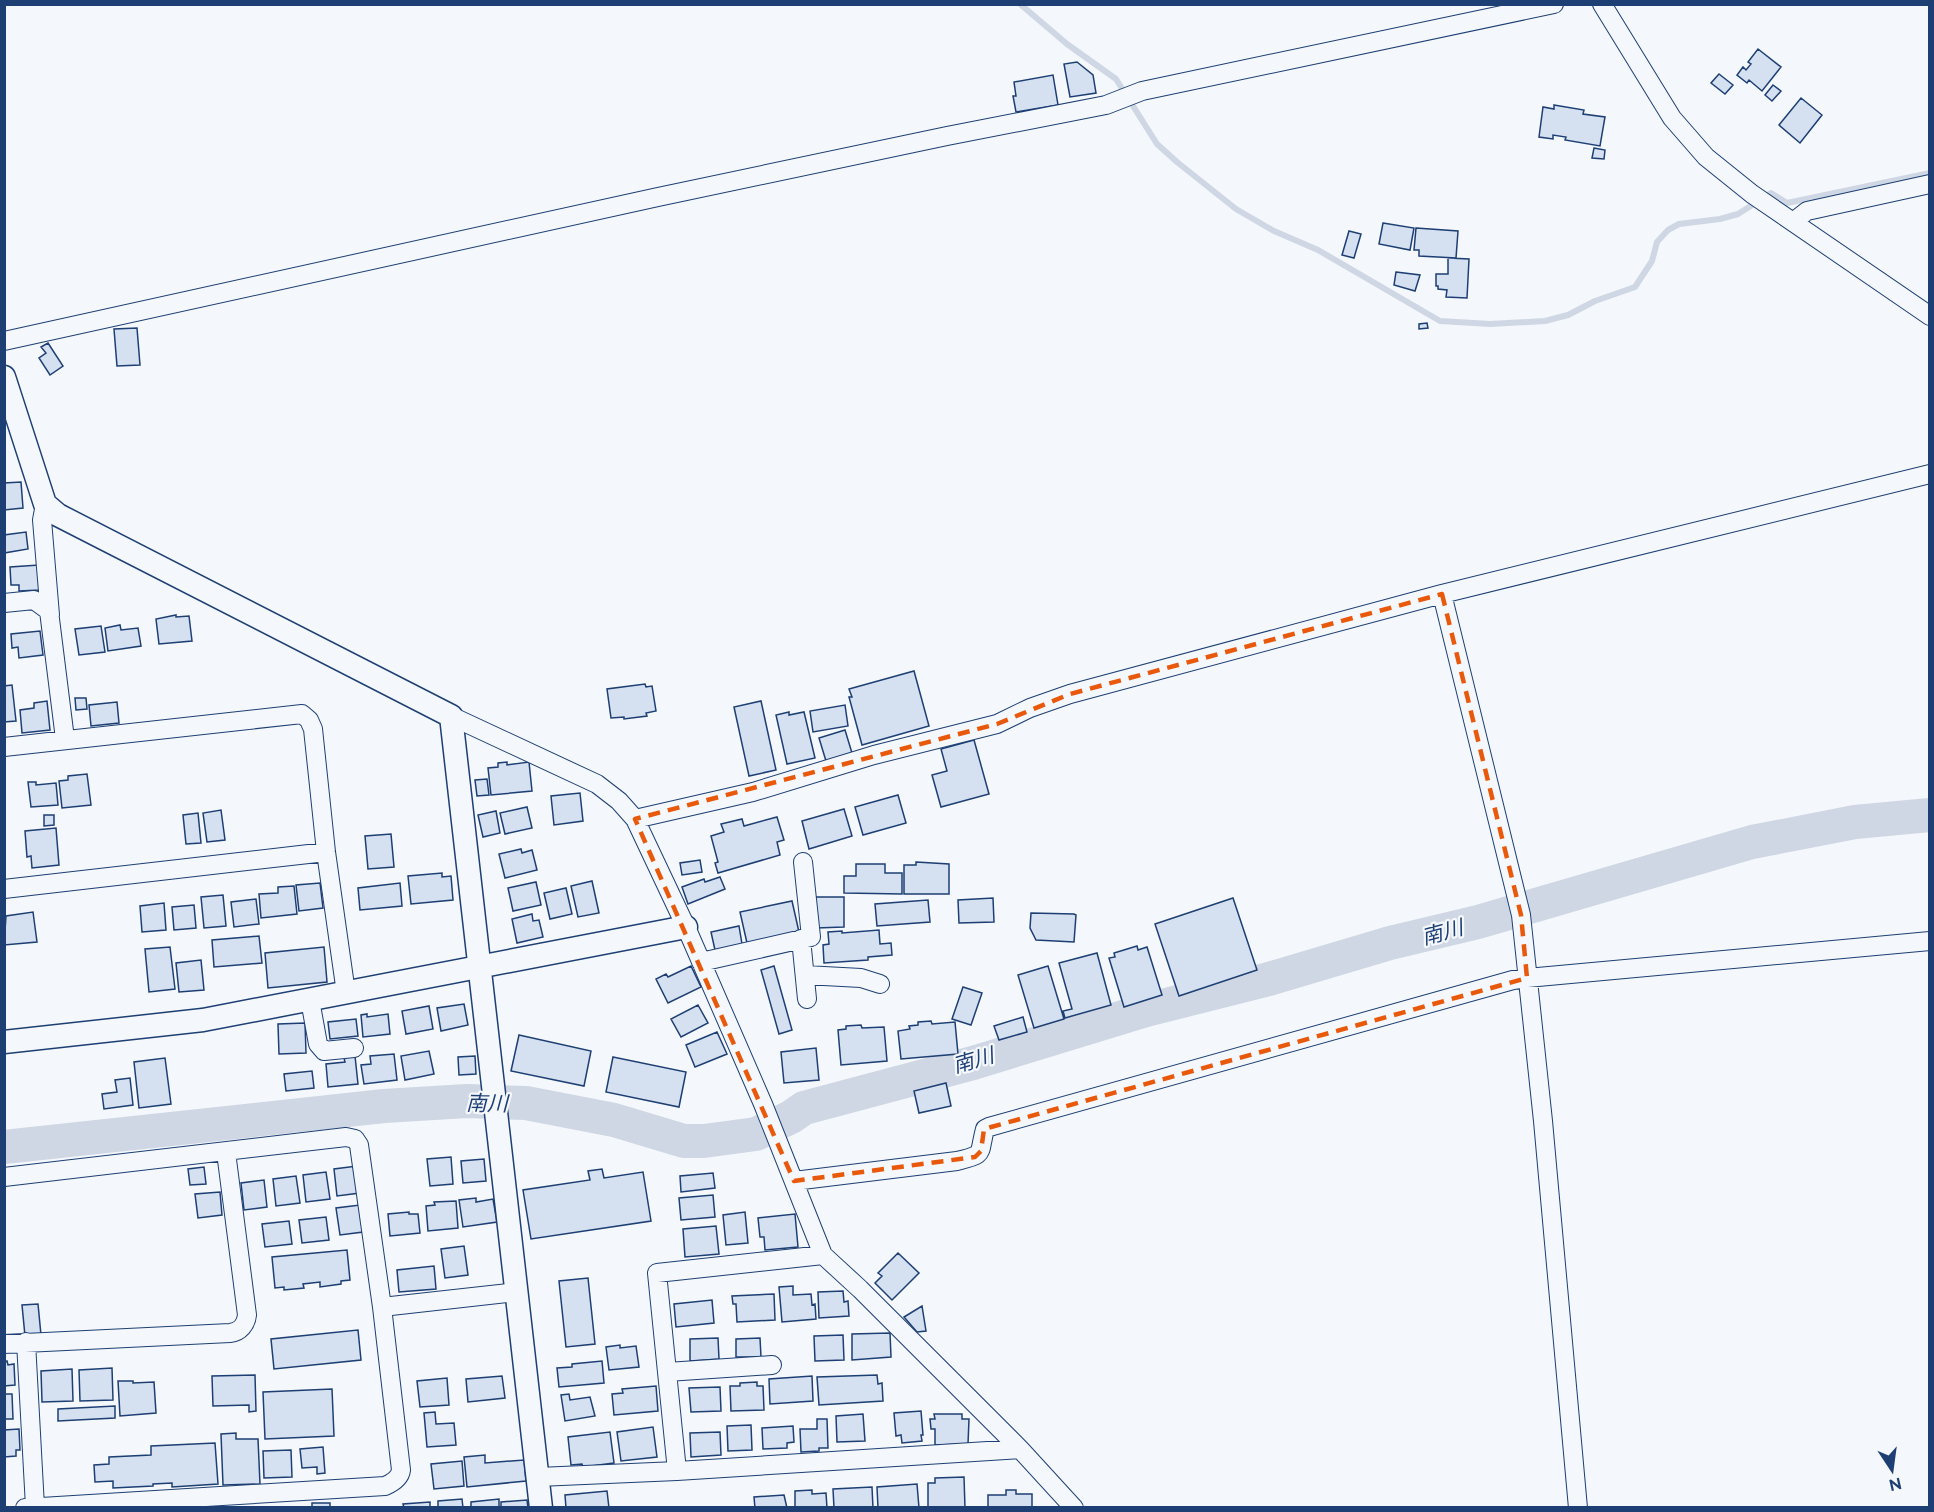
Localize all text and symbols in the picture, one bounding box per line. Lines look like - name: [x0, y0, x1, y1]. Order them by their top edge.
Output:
- water label: 南川: [1418, 914, 1467, 950]
- water label: 南川: [949, 1042, 999, 1078]
- water label: 南川: [466, 1090, 510, 1116]
- north arrow: [1862, 1440, 1922, 1500]
- text: N: [1887, 1473, 1903, 1495]

